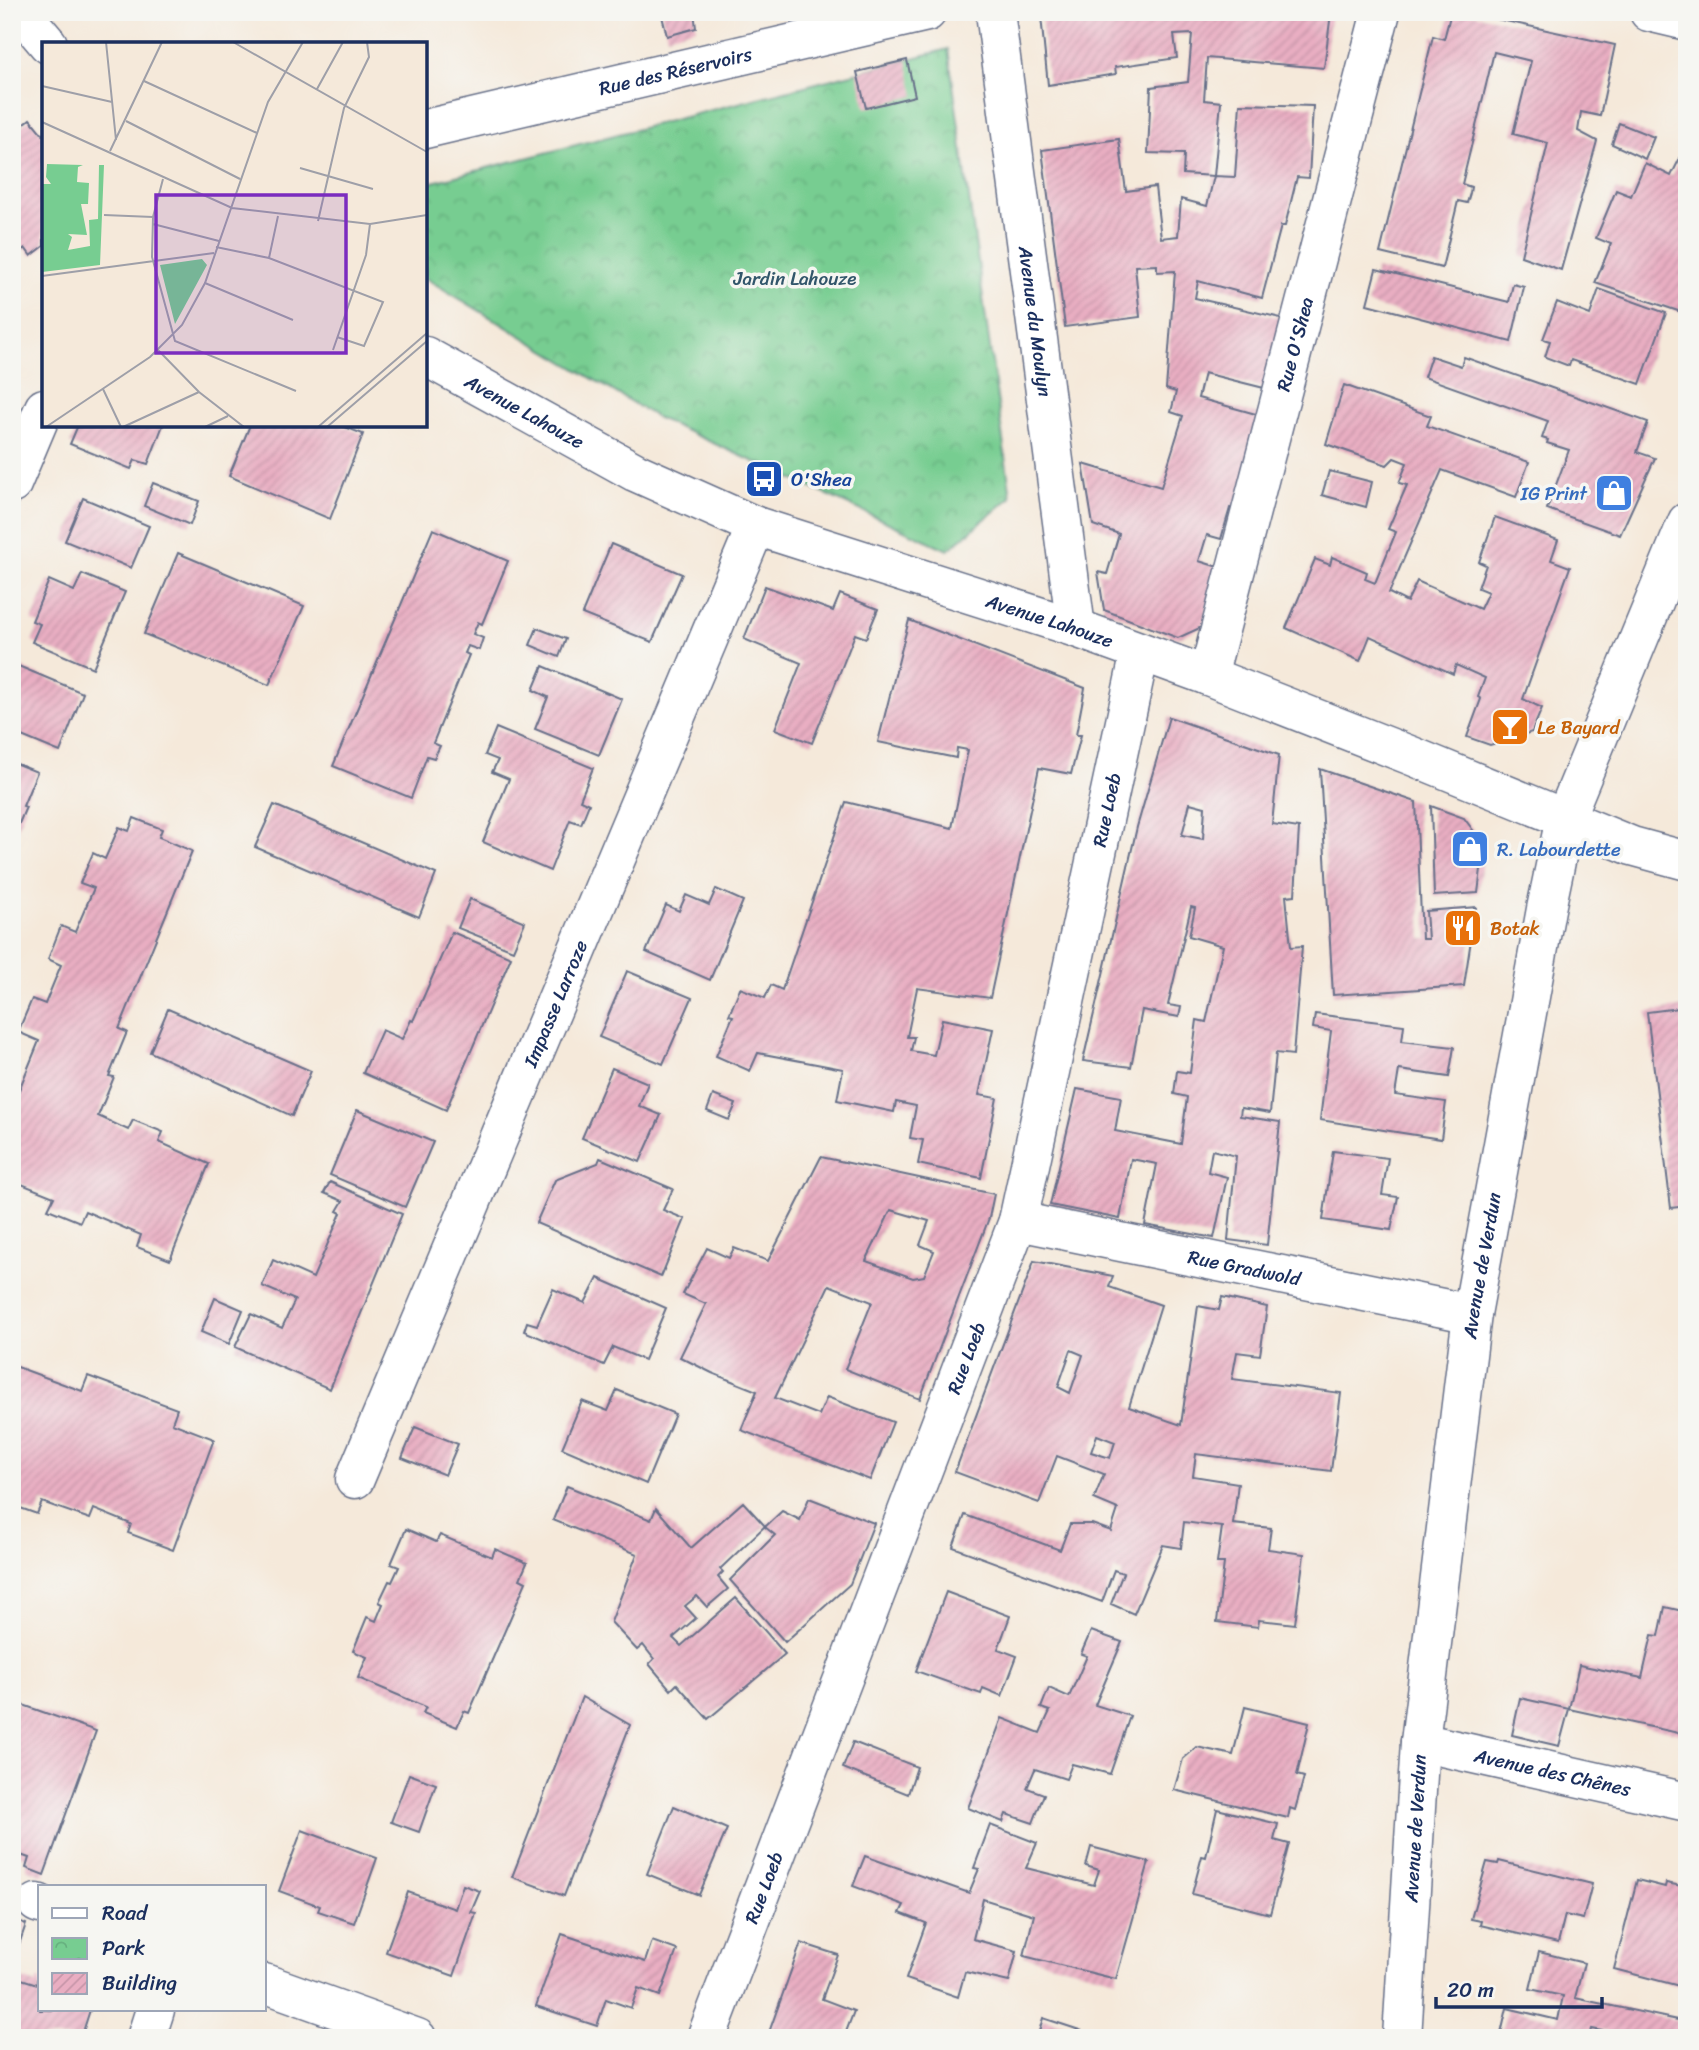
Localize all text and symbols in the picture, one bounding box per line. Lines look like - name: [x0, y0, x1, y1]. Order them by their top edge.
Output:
- street label: Rue des Réservoirs: [595, 37, 755, 104]
- inset map: [42, 42, 427, 427]
- street label: Avenue du Moulyn: [1009, 243, 1062, 399]
- park label: Jardin Lahouze: [732, 262, 857, 295]
- street label: Rue O'Shea: [1266, 293, 1323, 395]
- street label: Avenue Lahouze: [458, 364, 591, 458]
- bus stop icon: O'Shea: [743, 458, 785, 500]
- place label: O'Shea: [791, 463, 852, 496]
- shop icon: IG Print: [1593, 472, 1635, 514]
- place label: IG Print: [1520, 477, 1588, 510]
- street label: Avenue Lahouze: [981, 584, 1119, 657]
- bar icon: Le Bayard: [1489, 706, 1531, 748]
- place label: Le Bayard: [1537, 711, 1621, 744]
- street label: Rue Loeb: [1082, 770, 1130, 850]
- shop icon: R. Labourdette: [1449, 828, 1491, 870]
- place label: R. Labourdette: [1497, 833, 1621, 866]
- restaurant icon: Botak: [1442, 907, 1484, 949]
- place label: Botak: [1490, 912, 1540, 945]
- street label: Impasse Larroze: [513, 934, 597, 1073]
- street label: Avenue de Verdun: [1453, 1190, 1510, 1342]
- street label: Rue Gradwold: [1185, 1240, 1304, 1295]
- street label: Rue Loeb: [937, 1317, 994, 1399]
- street label: Avenue des Chênes: [1470, 1738, 1634, 1805]
- street label: Avenue de Verdun: [1394, 1753, 1436, 1904]
- street label: Rue Loeb: [735, 1847, 792, 1928]
- legend: [38, 1885, 266, 2011]
- text: Road: [102, 1894, 149, 1932]
- text: Park: [102, 1929, 145, 1967]
- text: Building: [102, 1964, 178, 2002]
- scale bar: [1436, 1966, 1603, 2010]
- text: 20 m: [1447, 1971, 1494, 2009]

